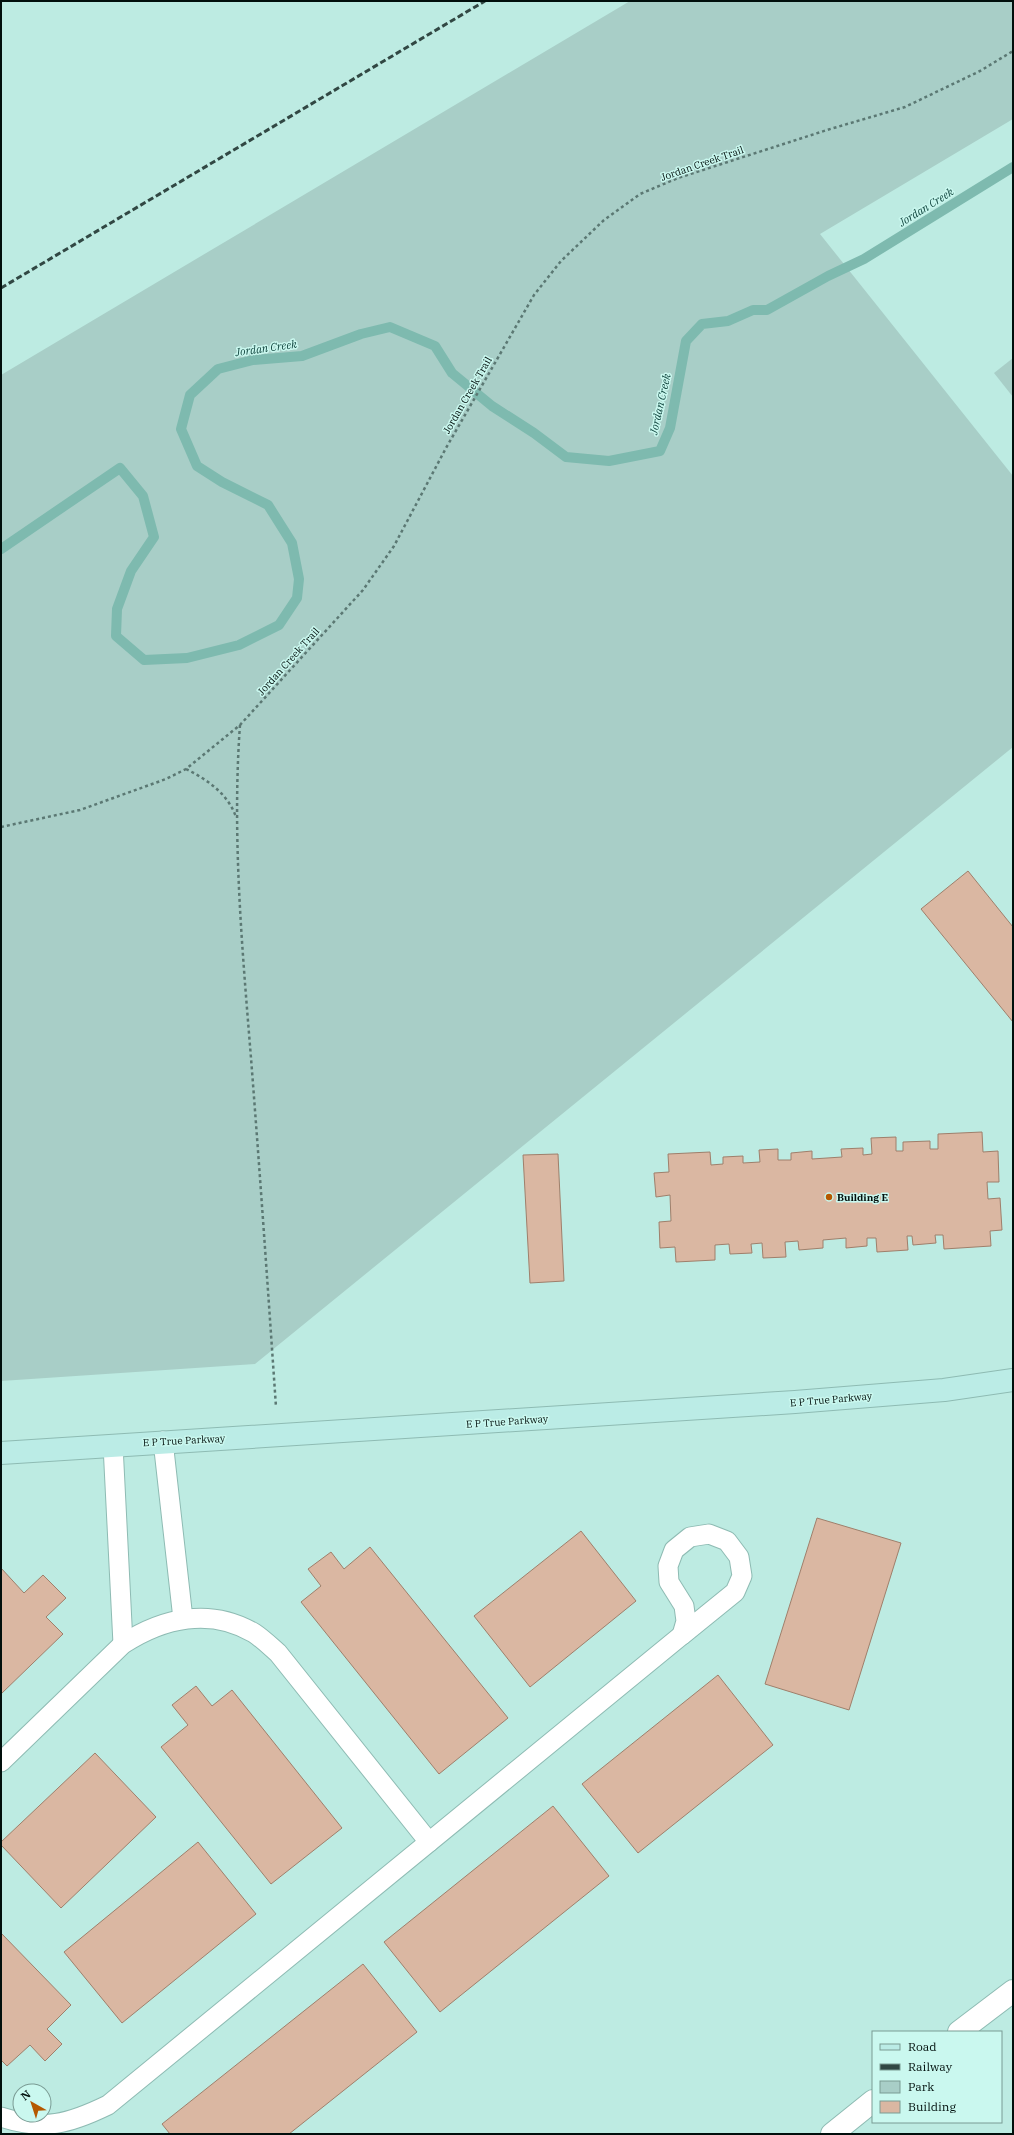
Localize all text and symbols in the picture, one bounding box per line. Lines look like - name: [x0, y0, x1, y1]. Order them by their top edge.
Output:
- street label: Jordan Creek Trail: [659, 143, 745, 184]
- water label: Jordan Creek: [895, 185, 956, 230]
- water label: Jordan Creek: [233, 337, 298, 359]
- street label: Jordan Creek Trail: [440, 354, 495, 436]
- water label: Jordan Creek: [646, 372, 674, 437]
- street label: Jordan Creek Trail: [254, 625, 322, 698]
- place label: Building E: [837, 1191, 888, 1204]
- marker: Building E: [824, 1192, 834, 1202]
- street label: E P True Parkway: [789, 1389, 873, 1410]
- street label: E P True Parkway: [465, 1412, 549, 1431]
- street label: E P True Parkway: [143, 1432, 226, 1449]
- legend: [872, 2031, 1002, 2123]
- text: Road: [908, 2039, 937, 2054]
- text: Railway: [908, 2059, 953, 2074]
- text: Park: [908, 2079, 934, 2094]
- north arrow: [12, 2083, 52, 2123]
- text: N: [18, 2087, 34, 2103]
- text: Building: [908, 2099, 956, 2114]

